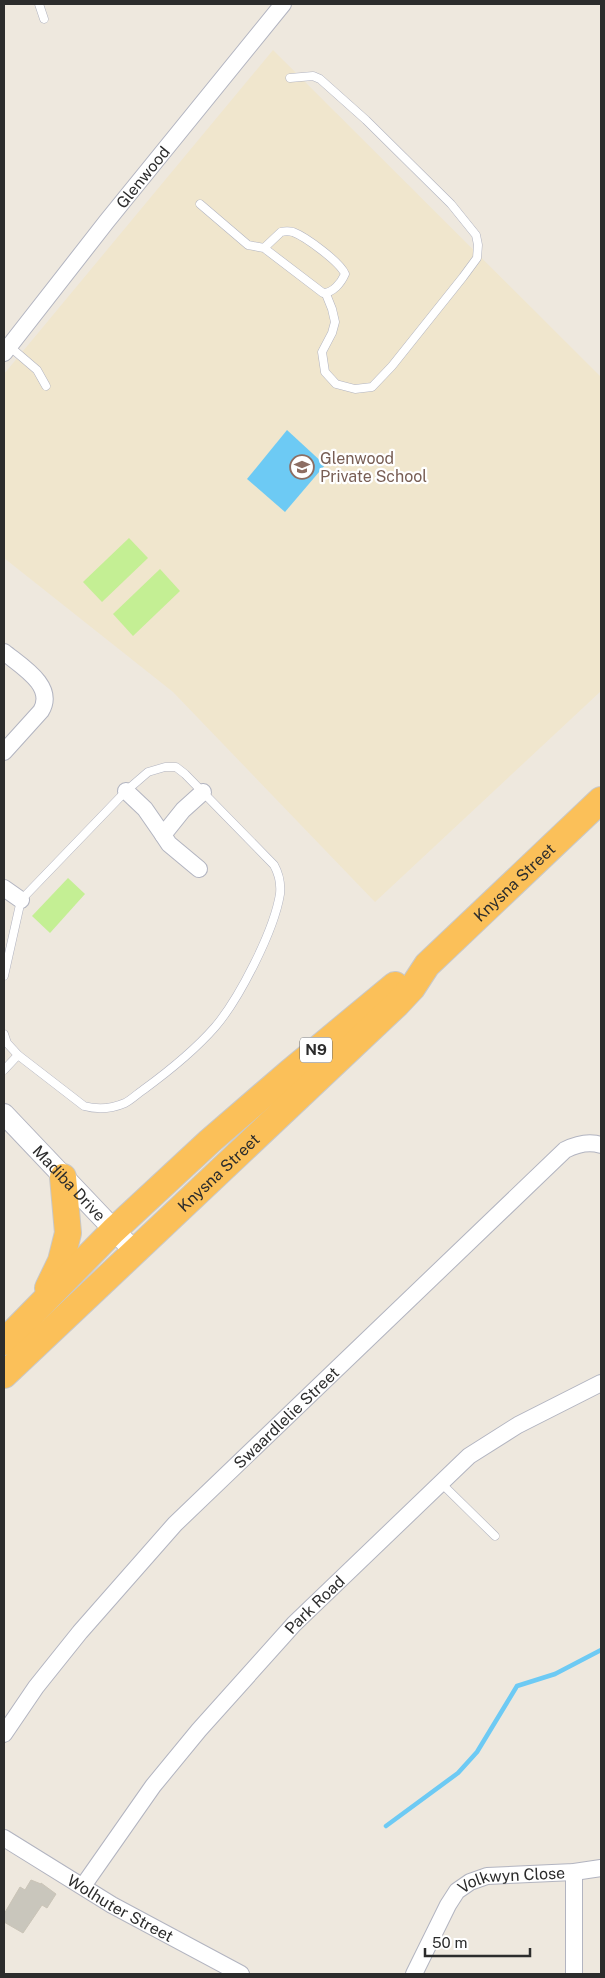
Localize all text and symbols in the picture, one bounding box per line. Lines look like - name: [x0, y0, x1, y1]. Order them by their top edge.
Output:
- street label: Glenwood: [112, 143, 174, 212]
- place label: Glenwood Private School: [320, 449, 427, 486]
- school or university icon: Glenwood Private School: [289, 454, 315, 480]
- street label: Knysna Street: [470, 840, 559, 926]
- road number: N9: [300, 1038, 332, 1062]
- street label: Knysna Street: [174, 1130, 264, 1216]
- street label: Madiba Drive: [29, 1141, 109, 1225]
- street label: Swaardlelie Street: [230, 1363, 343, 1473]
- street label: Park Road: [281, 1572, 349, 1638]
- street label: Volkwyn Close: [454, 1863, 566, 1898]
- street label: Wolhuter Street: [64, 1871, 177, 1946]
- scale bar: [425, 1926, 530, 1958]
- text: 50 m: [432, 1934, 467, 1951]

